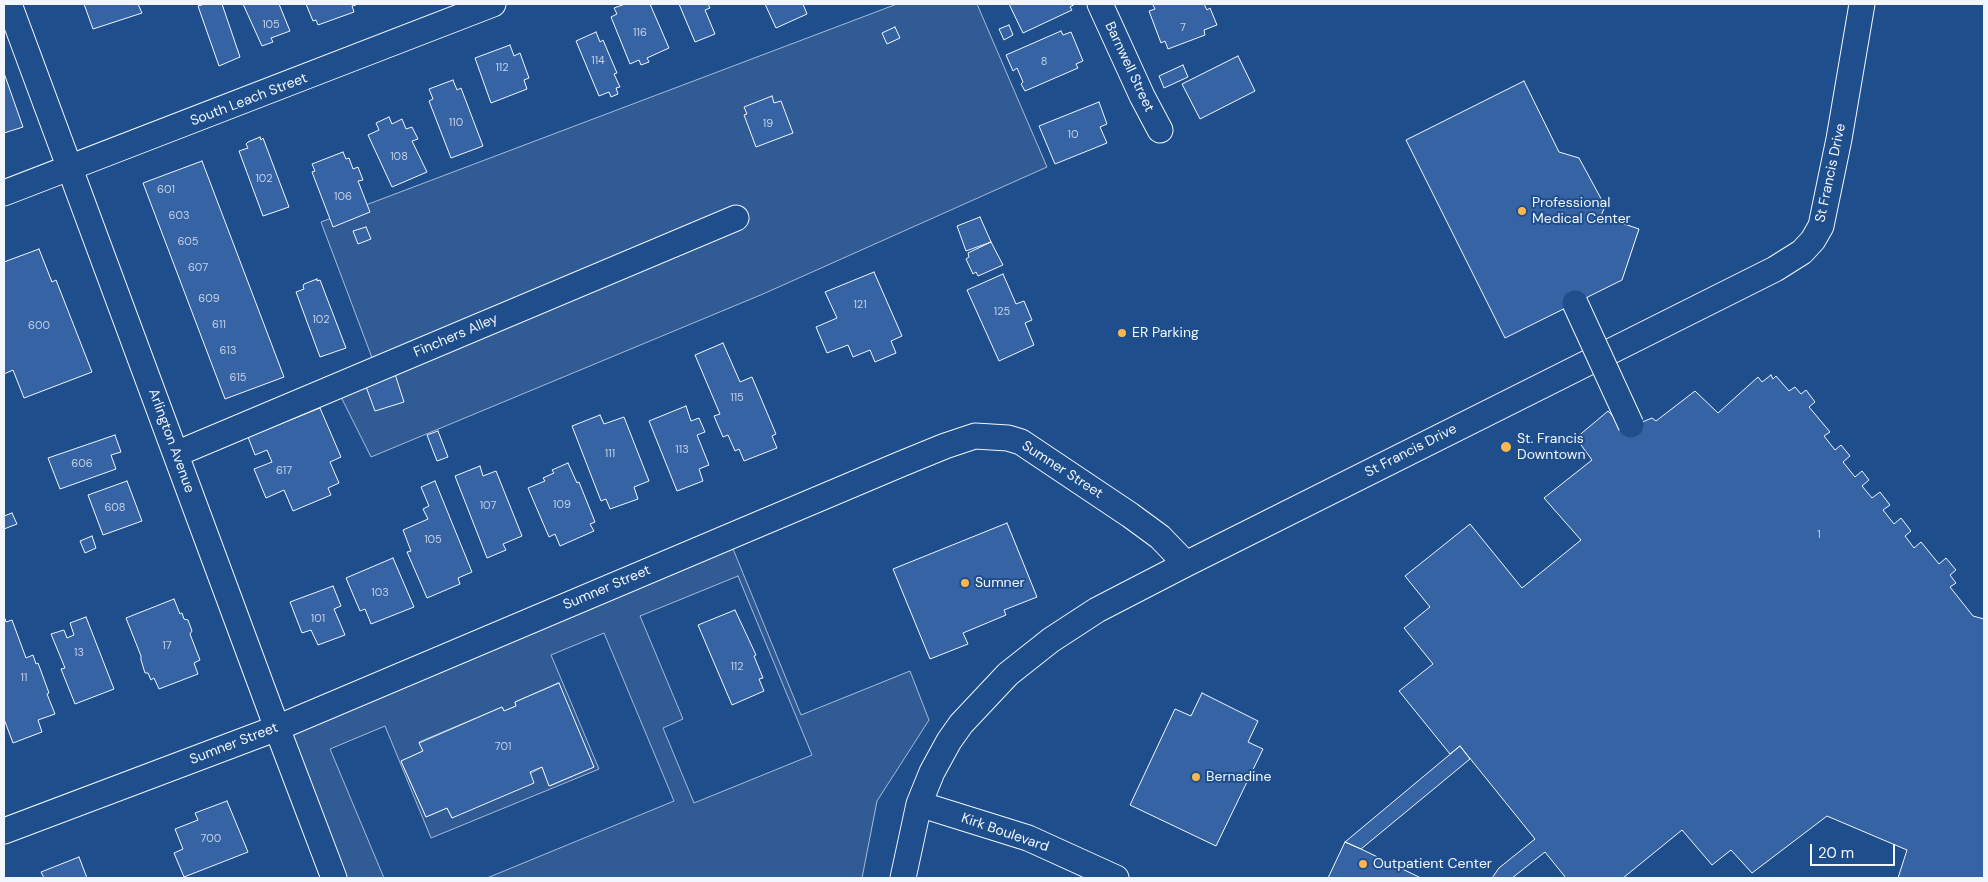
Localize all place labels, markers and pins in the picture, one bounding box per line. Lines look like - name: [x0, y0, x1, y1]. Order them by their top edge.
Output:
- place label: Professional Medical Center: [1532, 195, 1631, 228]
- marker: Professional Medical Center: [1516, 205, 1528, 217]
- place label: ER Parking: [1132, 325, 1199, 341]
- marker: ER Parking: [1116, 327, 1128, 339]
- place label: St. Francis Downtown: [1517, 431, 1585, 464]
- marker: St. Francis Downtown: [1499, 440, 1513, 454]
- place label: Sumner: [975, 575, 1025, 591]
- marker: Sumner: [959, 577, 971, 589]
- place label: Bernadine: [1206, 769, 1271, 785]
- marker: Bernadine: [1190, 771, 1202, 783]
- place label: Outpatient Center: [1373, 856, 1492, 872]
- marker: Outpatient Center: [1357, 858, 1369, 870]

